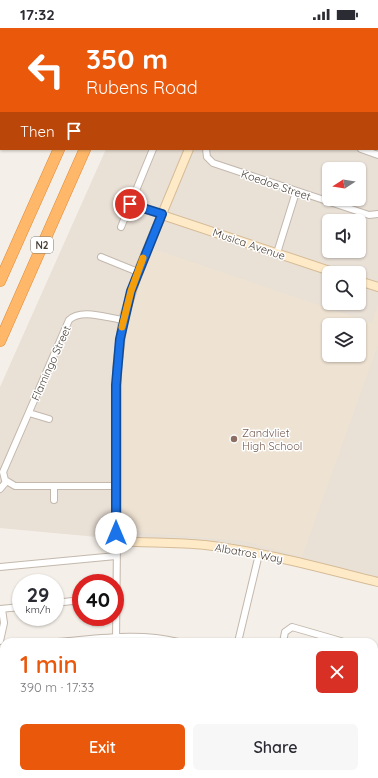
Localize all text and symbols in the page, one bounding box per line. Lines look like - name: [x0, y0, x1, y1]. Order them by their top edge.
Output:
- text: 17:32: [20, 5, 55, 24]
- text: 350 m: [86, 41, 168, 76]
- icon: left: [20, 44, 72, 96]
- text: Rubens Road: [86, 76, 198, 99]
- icon: arrive: [63, 120, 85, 142]
- text: Then: [20, 122, 55, 141]
- north arrow: [322, 162, 366, 206]
- map controls: [322, 162, 366, 362]
- street label: Koedoe Street: [239, 167, 313, 204]
- pin: [113, 187, 147, 221]
- icon: arrive: [119, 193, 141, 215]
- button: sound: [322, 214, 366, 258]
- street label: Musica Avenue: [211, 225, 287, 263]
- road number: N2: [31, 237, 53, 253]
- button: search: [322, 266, 366, 310]
- button: layers: [322, 318, 366, 362]
- street label: Flamingo Street: [28, 323, 74, 403]
- place label: Zandvliet High School: [242, 426, 302, 453]
- marker: Zandvliet High School: [229, 434, 239, 444]
- position arrow: [95, 512, 137, 554]
- street label: Albatros Way: [214, 540, 284, 566]
- speed limit sign: 40: [72, 574, 124, 626]
- text: 29: [27, 582, 49, 607]
- text: km/h: [25, 603, 51, 616]
- text: 1 min: [20, 649, 78, 679]
- button: close: [316, 651, 358, 693]
- text: 390 m · 17:33: [20, 679, 94, 695]
- button: Exit: [20, 724, 185, 770]
- button: Share: [193, 724, 358, 770]

